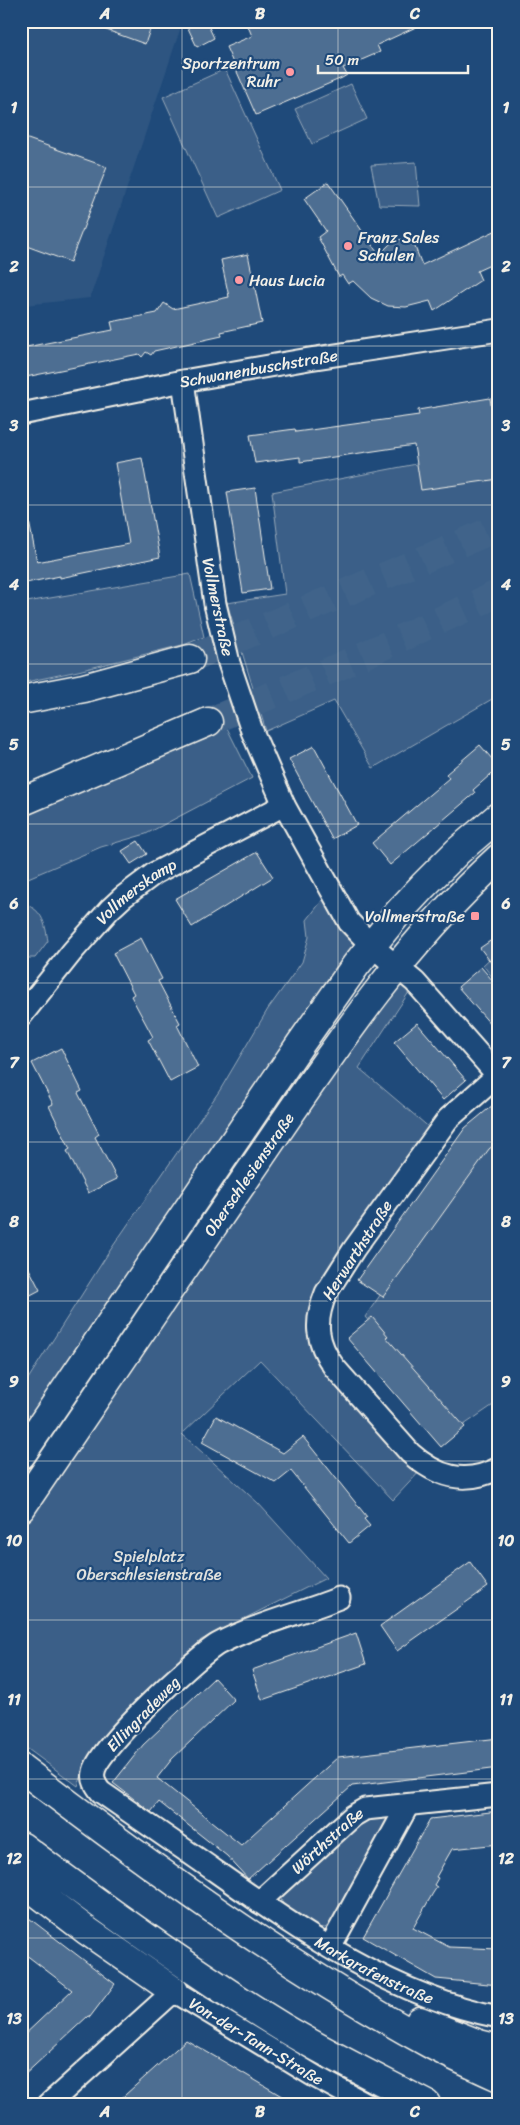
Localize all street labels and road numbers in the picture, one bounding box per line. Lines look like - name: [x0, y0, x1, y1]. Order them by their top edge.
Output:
- street label: Schwanenbuschstraße: [177, 340, 340, 396]
- street label: Vollmerstraße: [193, 555, 243, 659]
- street label: Vollmerskamp: [88, 849, 182, 931]
- street label: Oberschlesienstraße: [195, 1106, 302, 1242]
- street label: Herwarthstraße: [314, 1194, 400, 1306]
- street label: Ellingradeweg: [99, 1669, 187, 1759]
- street label: Wörthstraße: [284, 1798, 369, 1881]
- street label: Markgrafenstraße: [309, 1927, 438, 2012]
- street label: Von-der-Tann-Straße: [183, 1989, 329, 2093]

